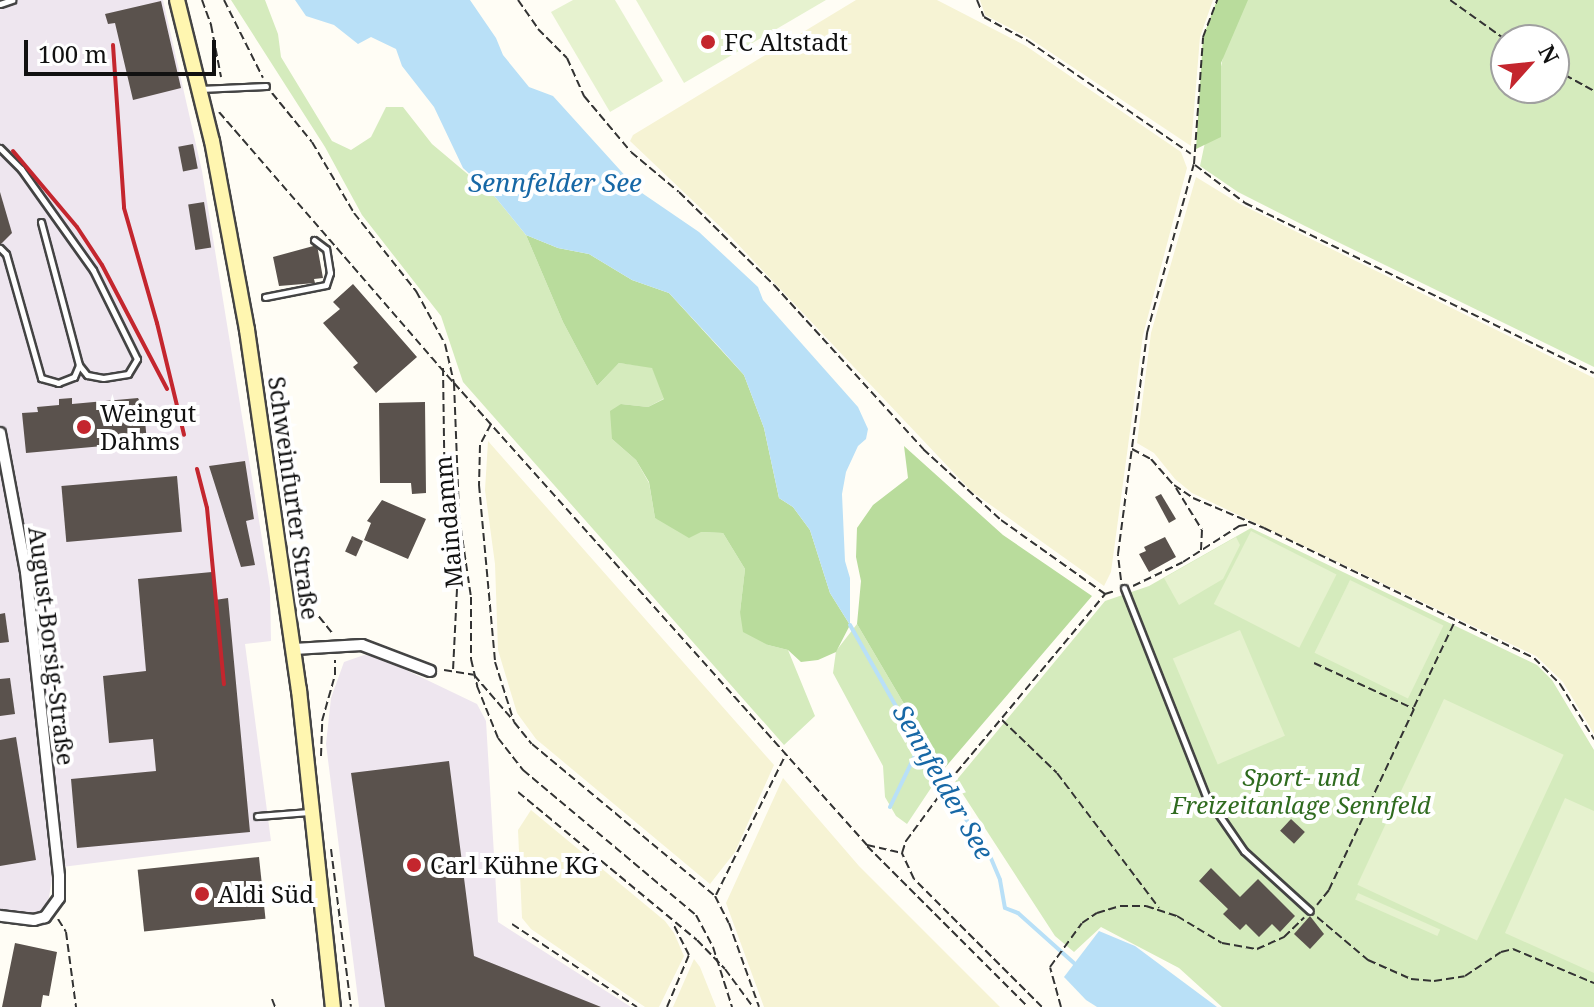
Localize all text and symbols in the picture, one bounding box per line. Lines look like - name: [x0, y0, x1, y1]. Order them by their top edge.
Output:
- scale bar: [28, 24, 220, 74]
- north arrow: [1490, 24, 1570, 104]
- place label: FC Altstadt: [724, 28, 848, 56]
- marker: FC Altstadt: [699, 33, 717, 51]
- text: 100 m: [38, 37, 107, 70]
- text: N: [1532, 39, 1567, 69]
- water label: Sennfelder See: [468, 167, 642, 199]
- street label: Schweinfurter Straße: [263, 375, 325, 621]
- place label: Weingut Dahms: [100, 399, 196, 455]
- marker: Weingut Dahms: [75, 418, 93, 436]
- street label: Maindamm: [428, 455, 468, 589]
- street label: August-Borsig-Straße: [23, 525, 81, 767]
- water label: Sennfelder See: [886, 699, 1000, 865]
- park label: Sport- und Freizeitanlage Sennfeld: [1171, 763, 1431, 819]
- place label: Carl Kühne KG: [430, 851, 598, 879]
- marker: Carl Kühne KG: [405, 856, 423, 874]
- place label: Aldi Süd: [218, 880, 314, 908]
- marker: Aldi Süd: [193, 885, 211, 903]

